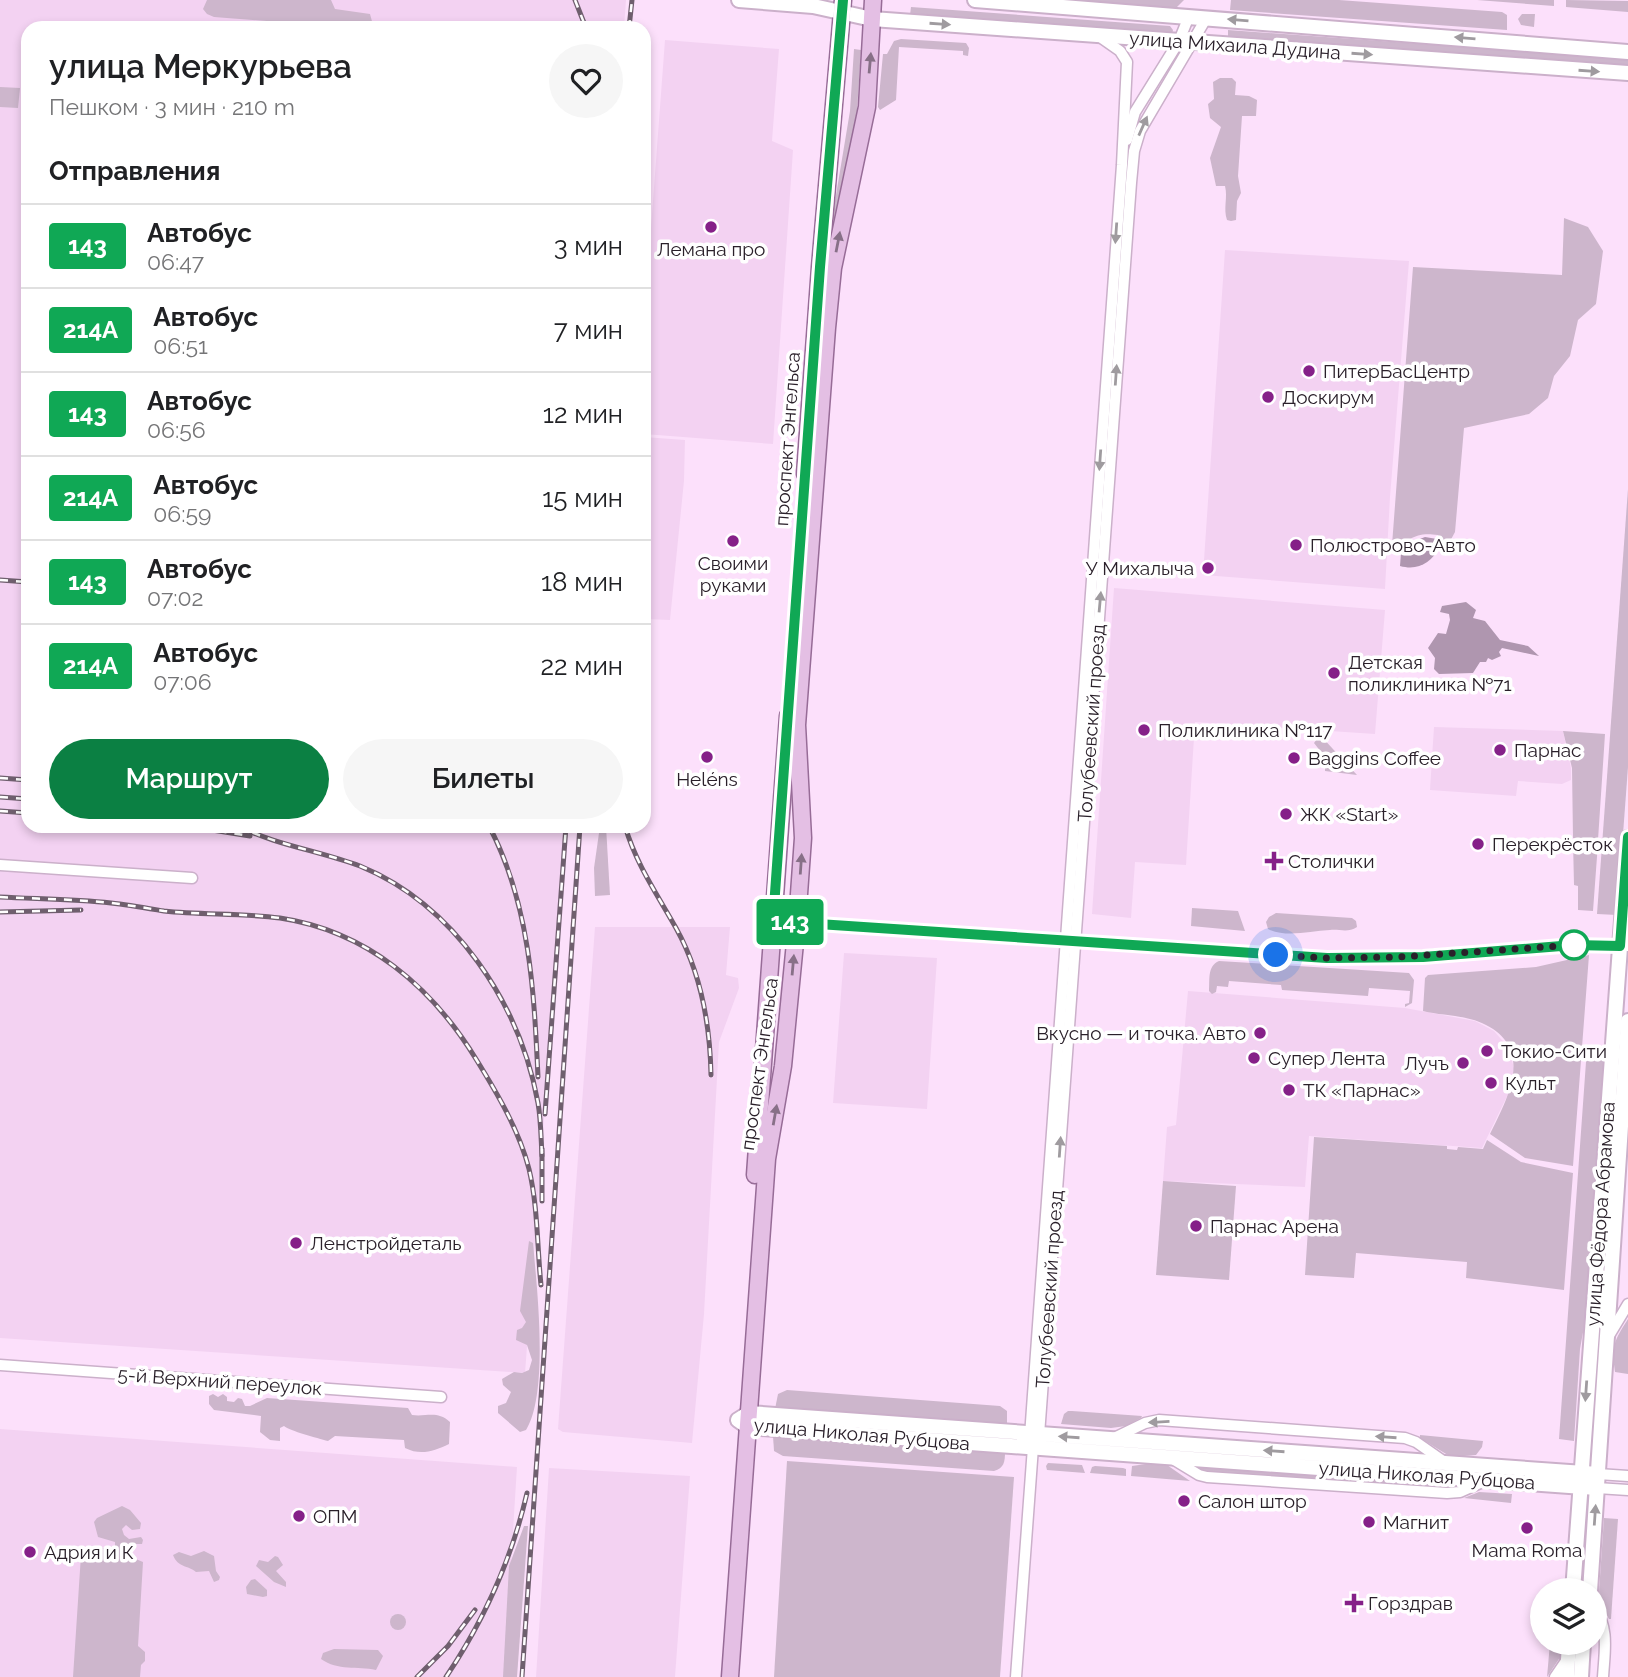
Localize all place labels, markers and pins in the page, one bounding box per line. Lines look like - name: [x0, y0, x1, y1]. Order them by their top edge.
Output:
- marker: Лемана про: [703, 219, 719, 235]
- place label: Лемана про: [657, 238, 765, 260]
- place label: ПитерБасЦентр: [1323, 360, 1470, 382]
- marker: ПитерБасЦентр: [1301, 363, 1317, 379]
- place label: Доскирум: [1282, 386, 1374, 408]
- marker: Доскирум: [1260, 389, 1276, 405]
- marker: Своими руками: [725, 533, 741, 549]
- place label: Полюстрово-Авто: [1310, 534, 1476, 556]
- marker: Полюстрово-Авто: [1288, 537, 1304, 553]
- place label: Своими руками: [698, 552, 768, 596]
- place label: У Михалыча: [1086, 557, 1194, 579]
- marker: У Михалыча: [1200, 560, 1216, 576]
- place label: Детская поликлиника №71: [1348, 651, 1512, 695]
- marker: Детская поликлиника №71: [1326, 665, 1342, 681]
- place label: Поликлиника №117: [1158, 719, 1332, 741]
- marker: Поликлиника №117: [1136, 722, 1152, 738]
- place label: Парнас: [1514, 739, 1582, 761]
- marker: Парнас: [1492, 742, 1508, 758]
- place label: Baggins Coffee: [1308, 747, 1441, 769]
- marker: Heléns: [699, 749, 715, 765]
- marker: Baggins Coffee: [1286, 750, 1302, 766]
- place label: Heléns: [676, 768, 738, 790]
- place label: ЖК «Start»: [1300, 803, 1398, 825]
- marker: ЖК «Start»: [1278, 806, 1294, 822]
- place label: Перекрёсток: [1492, 833, 1613, 855]
- marker: Перекрёсток: [1470, 836, 1486, 852]
- place label: Столички: [1288, 850, 1374, 872]
- marker: Столички: [1266, 853, 1282, 869]
- unlabelled marker: [1559, 930, 1589, 960]
- place label: Вкусно — и точка. Авто: [1036, 1022, 1246, 1044]
- marker: Вкусно — и точка. Авто: [1252, 1025, 1268, 1041]
- place label: Токио-Сити: [1501, 1040, 1607, 1062]
- marker: Токио-Сити: [1479, 1043, 1495, 1059]
- place label: Супер Лента: [1268, 1047, 1385, 1069]
- marker: Супер Лента: [1246, 1050, 1262, 1066]
- place label: Лучъ: [1404, 1052, 1449, 1074]
- marker: Лучъ: [1455, 1055, 1471, 1071]
- place label: Культ: [1505, 1072, 1556, 1094]
- marker: Культ: [1483, 1075, 1499, 1091]
- place label: ТК «Парнас»: [1303, 1079, 1421, 1101]
- marker: ТК «Парнас»: [1281, 1082, 1297, 1098]
- place label: Парнас Арена: [1210, 1215, 1339, 1237]
- marker: Парнас Арена: [1188, 1218, 1204, 1234]
- place label: Ленстройдеталь: [310, 1232, 461, 1254]
- marker: Ленстройдеталь: [288, 1235, 304, 1251]
- place label: Салон штор: [1198, 1490, 1307, 1512]
- marker: Салон штор: [1176, 1493, 1192, 1509]
- place label: ОПМ: [313, 1505, 358, 1527]
- marker: ОПМ: [291, 1508, 307, 1524]
- place label: Магнит: [1383, 1511, 1449, 1533]
- marker: Магнит: [1361, 1514, 1377, 1530]
- marker: Mama Roma: [1519, 1520, 1535, 1536]
- place label: Mama Roma: [1472, 1539, 1582, 1561]
- place label: Адрия и К: [44, 1541, 134, 1563]
- marker: Адрия и К: [22, 1544, 38, 1560]
- place label: Горздрав: [1368, 1592, 1453, 1614]
- marker: Горздрав: [1346, 1595, 1362, 1611]

